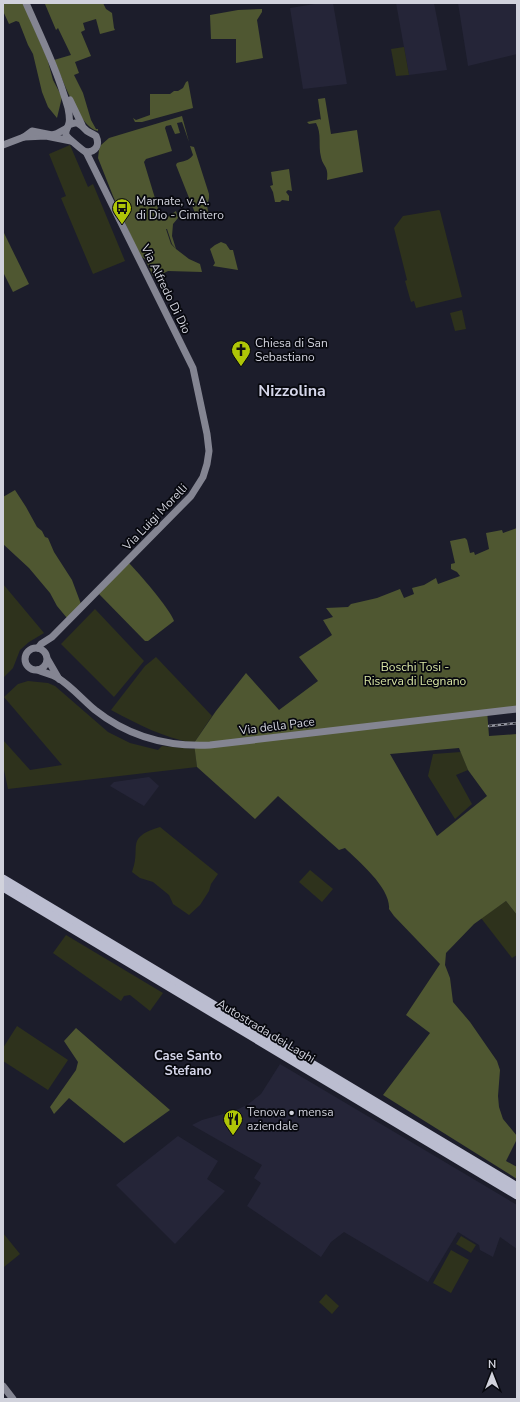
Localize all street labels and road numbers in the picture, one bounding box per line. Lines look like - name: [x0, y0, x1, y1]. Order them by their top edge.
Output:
- street label: Via Alfredo Di Dio: [137, 241, 195, 336]
- street label: Via Luigi Morelli: [118, 480, 191, 554]
- street label: Via della Pace: [237, 713, 316, 739]
- street label: Autostrada dei Laghi: [214, 995, 318, 1067]

